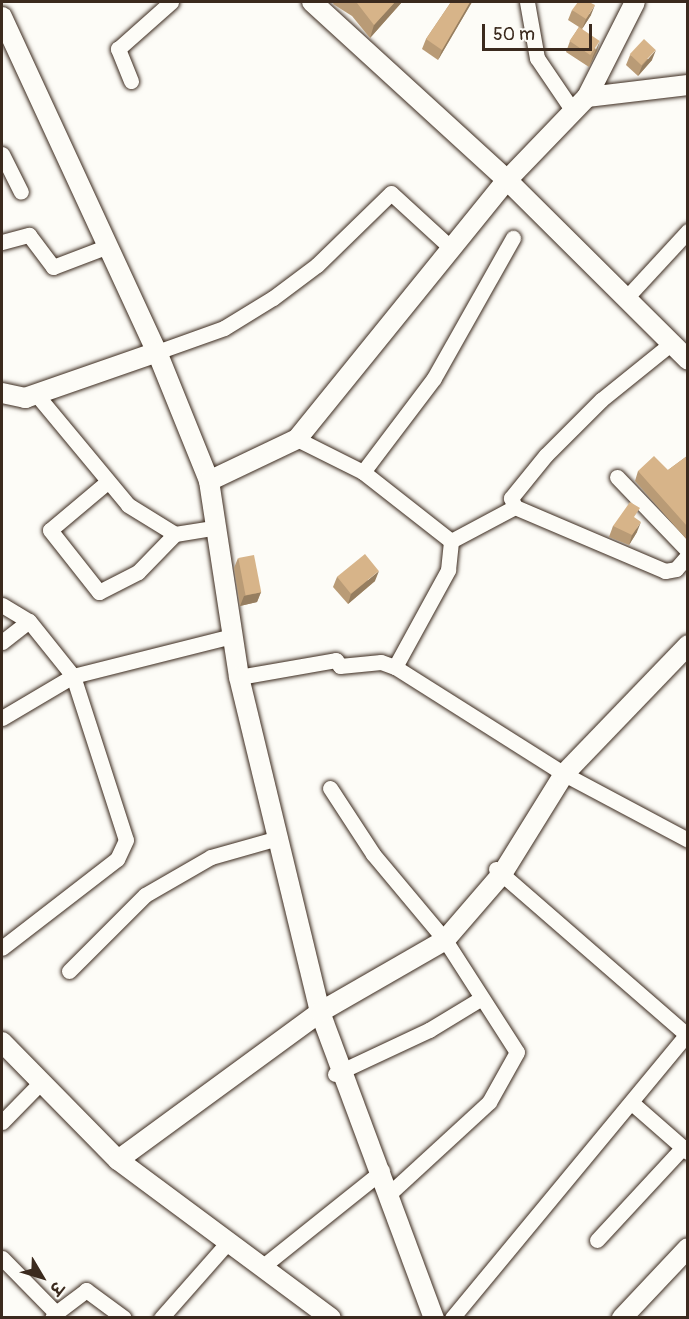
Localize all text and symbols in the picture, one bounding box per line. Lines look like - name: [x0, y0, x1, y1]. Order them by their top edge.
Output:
- scale bar: [485, 12, 594, 50]
- text: 50 m: [493, 23, 535, 46]
- north arrow: [12, 1247, 72, 1307]
- text: उ: [45, 1278, 67, 1298]

